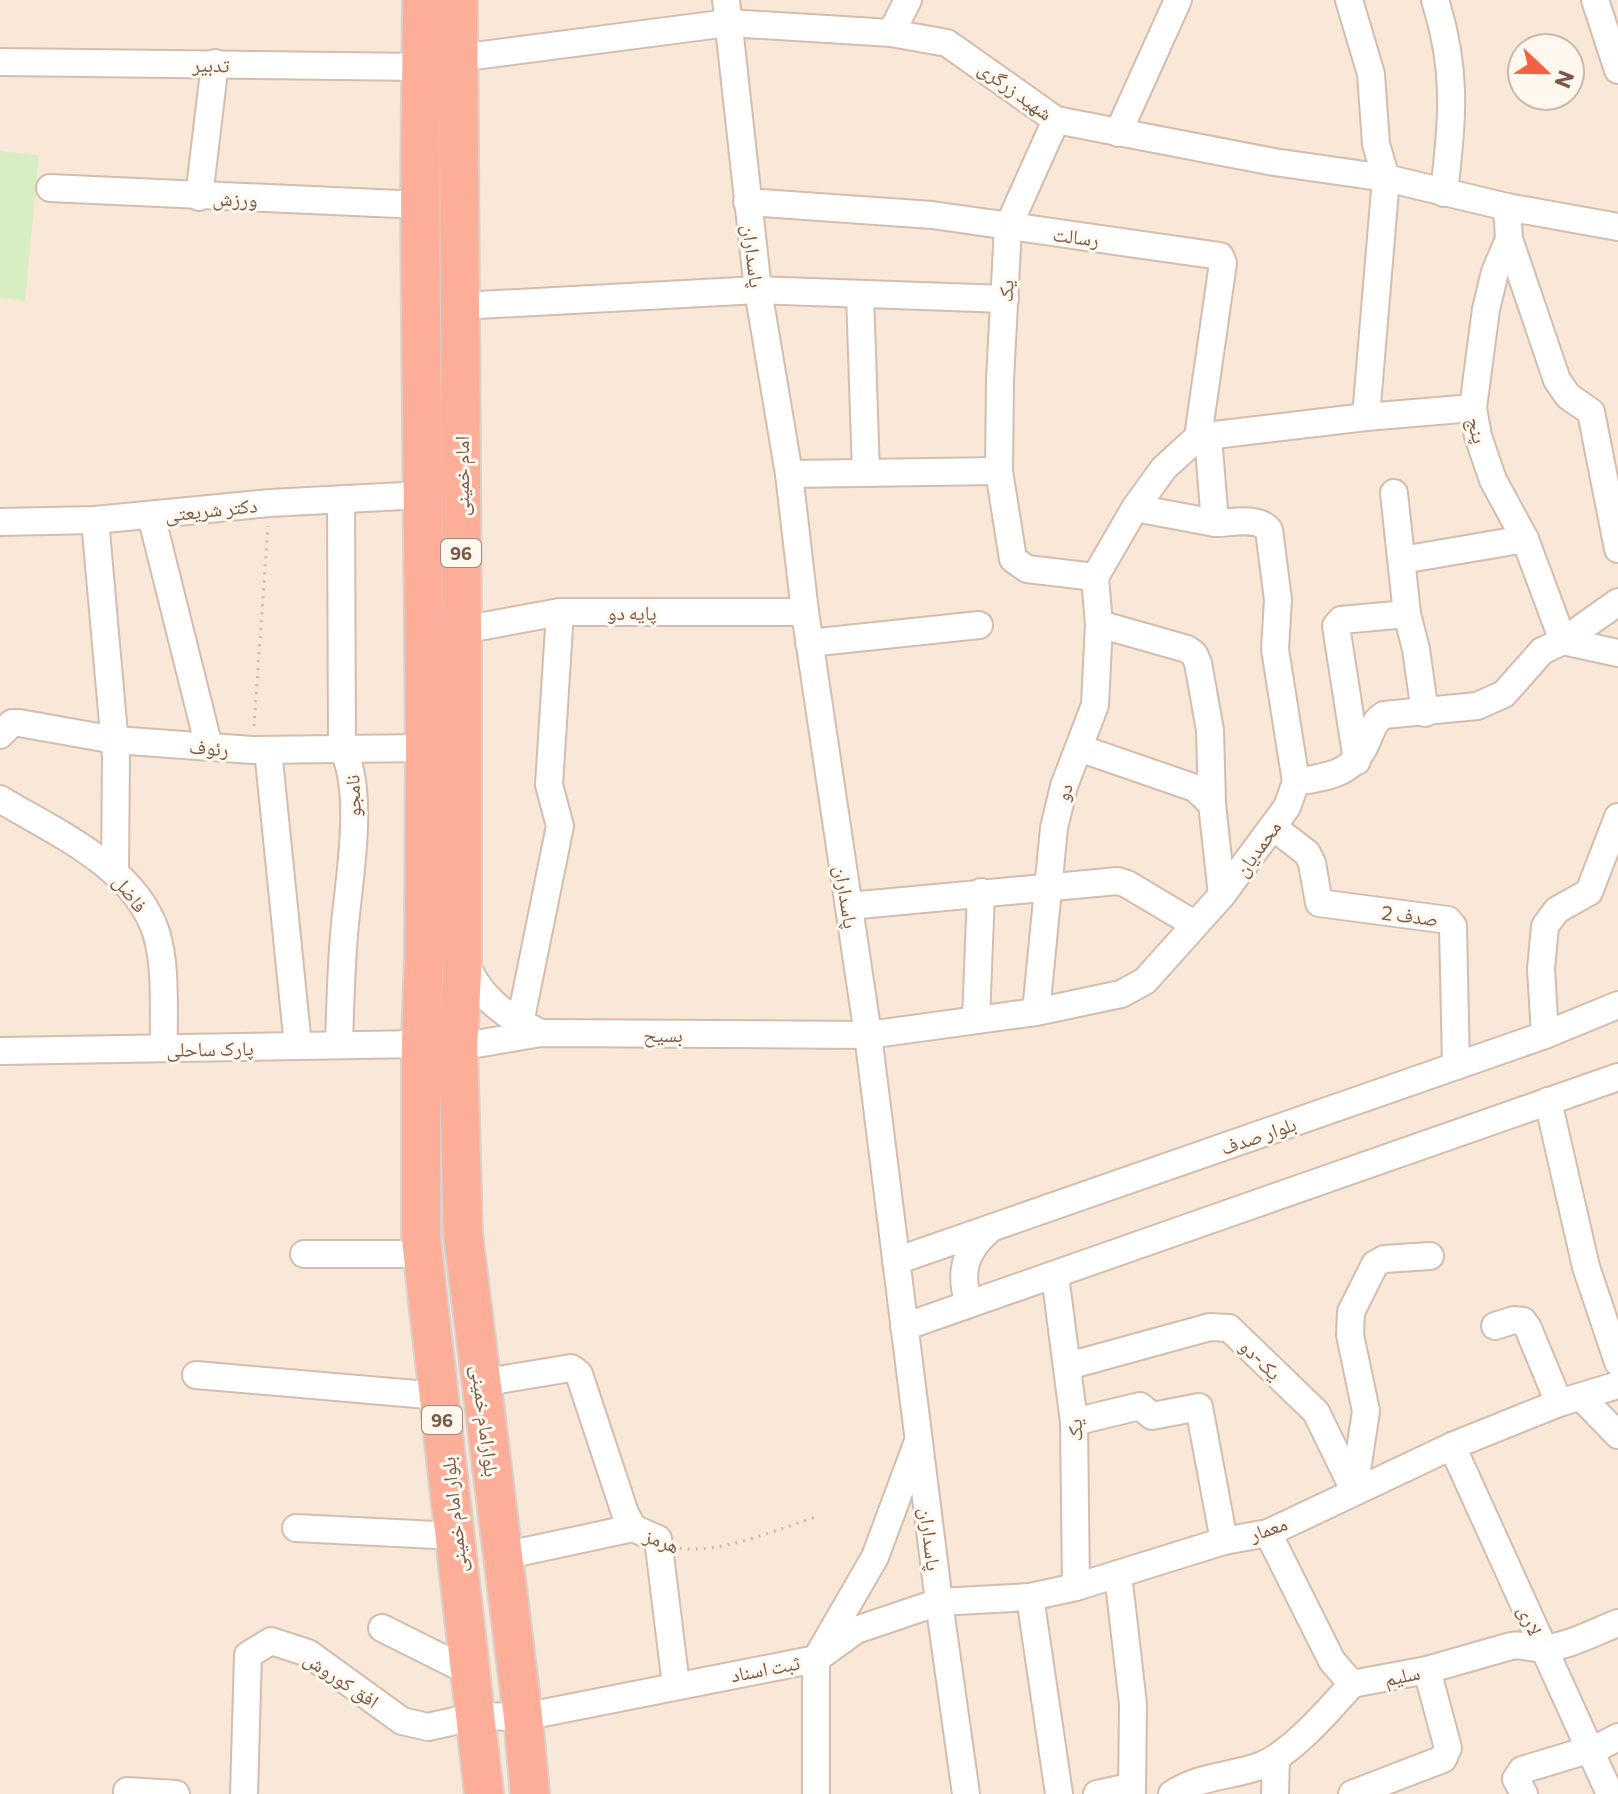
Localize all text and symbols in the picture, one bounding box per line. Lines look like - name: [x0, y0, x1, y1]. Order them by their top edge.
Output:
- north arrow: [1506, 32, 1586, 112]
- street label: تدبیر: [191, 52, 230, 77]
- street label: شهید زرگری: [974, 55, 1058, 126]
- text: N: [1549, 67, 1581, 92]
- street label: ورزش: [212, 185, 258, 212]
- street label: رسالت: [1051, 221, 1101, 251]
- street label: پاسداران: [737, 223, 770, 289]
- street label: یک: [992, 279, 1018, 303]
- street label: پنج: [1461, 414, 1493, 446]
- street label: امام خمینی: [449, 436, 476, 516]
- street label: دکتر شریعتی: [163, 492, 259, 527]
- road number: 96: [441, 539, 481, 567]
- street label: پایه دو: [607, 600, 657, 625]
- street label: رئوف: [188, 734, 230, 760]
- street label: نامجو: [339, 774, 365, 818]
- street label: دو: [1049, 780, 1077, 804]
- street label: محمدیان: [1229, 815, 1286, 881]
- street label: پاسداران: [829, 864, 864, 931]
- street label: فاضل: [108, 869, 153, 917]
- street label: صدف 2: [1380, 900, 1440, 930]
- street label: بسیح: [643, 1022, 683, 1048]
- street label: پارک ساحلی: [166, 1035, 254, 1062]
- street label: بلوار صدف: [1217, 1111, 1299, 1160]
- street label: یک-دو: [1235, 1334, 1287, 1385]
- street label: بلوارامام خمینی: [464, 1364, 505, 1479]
- road number: 96: [422, 1406, 462, 1434]
- street label: یک: [1062, 1418, 1087, 1442]
- street label: بلوار امام خمینی: [435, 1456, 474, 1574]
- street label: پاسداران: [914, 1506, 947, 1572]
- street label: معمار: [1245, 1510, 1290, 1546]
- street label: هرمز: [640, 1522, 683, 1558]
- street label: لاری: [1513, 1601, 1548, 1639]
- street label: افق کوروش: [300, 1645, 384, 1713]
- street label: ثبت اسناد: [728, 1649, 802, 1687]
- street label: سلیم: [1382, 1660, 1423, 1693]

